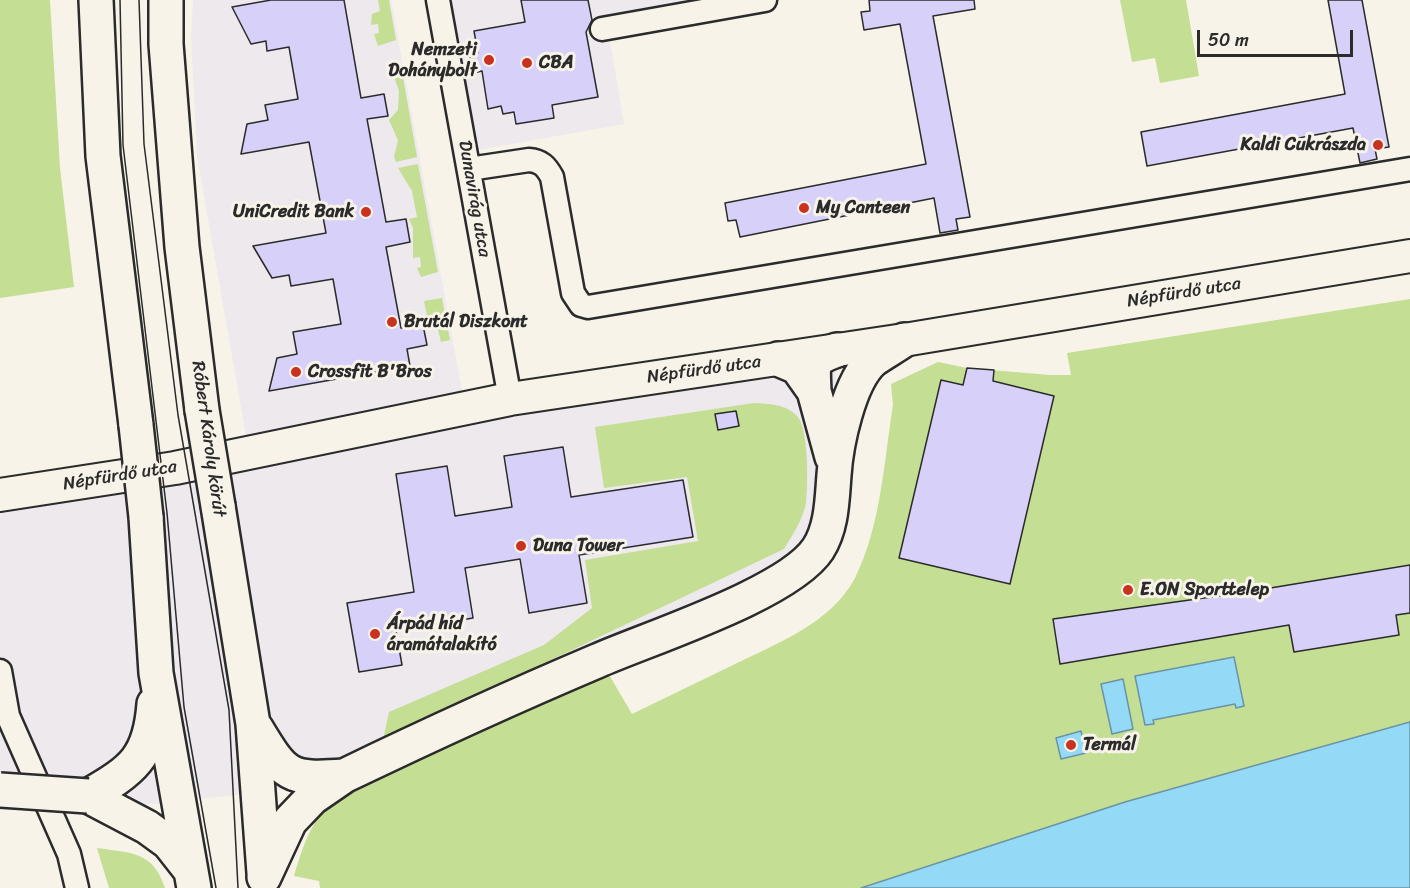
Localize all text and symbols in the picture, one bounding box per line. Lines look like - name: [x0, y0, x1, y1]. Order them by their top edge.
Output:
- scale bar: [1200, 18, 1356, 56]
- text: 50 m: [1208, 24, 1249, 56]
- place label: Nemzeti Dohánybolt: [388, 39, 477, 82]
- place label: CBA: [539, 52, 574, 74]
- marker: Nemzeti Dohánybolt: [482, 53, 496, 67]
- marker: CBA: [520, 56, 534, 70]
- place label: Kaldi Cukrászda: [1240, 134, 1366, 156]
- marker: Kaldi Cukrászda: [1371, 138, 1385, 152]
- street label: Dunavirág utca: [453, 139, 495, 259]
- place label: My Canteen: [816, 197, 910, 219]
- place label: UniCredit Bank: [233, 201, 354, 223]
- marker: My Canteen: [797, 201, 811, 215]
- marker: UniCredit Bank: [359, 205, 373, 219]
- street label: Népfürdő utca: [1126, 273, 1242, 313]
- place label: Brutál Diszkont: [404, 311, 528, 333]
- marker: Brutál Diszkont: [385, 315, 399, 329]
- street label: Népfürdő utca: [646, 351, 762, 389]
- street label: Róbert Károly körút: [186, 360, 230, 518]
- place label: Crossfit B'Bros: [308, 361, 432, 383]
- marker: Crossfit B'Bros: [289, 365, 303, 379]
- street label: Népfürdő utca: [62, 456, 178, 496]
- place label: Duna Tower: [533, 535, 623, 557]
- marker: Duna Tower: [514, 539, 528, 553]
- place label: E.ON Sporttelep: [1140, 579, 1269, 601]
- marker: E.ON Sporttelep: [1121, 583, 1135, 597]
- place label: Árpád híd áramátalakító: [387, 613, 497, 656]
- marker: Árpád híd áramátalakító: [368, 627, 382, 641]
- place label: Termál: [1083, 734, 1136, 756]
- marker: Termál: [1064, 738, 1078, 752]

